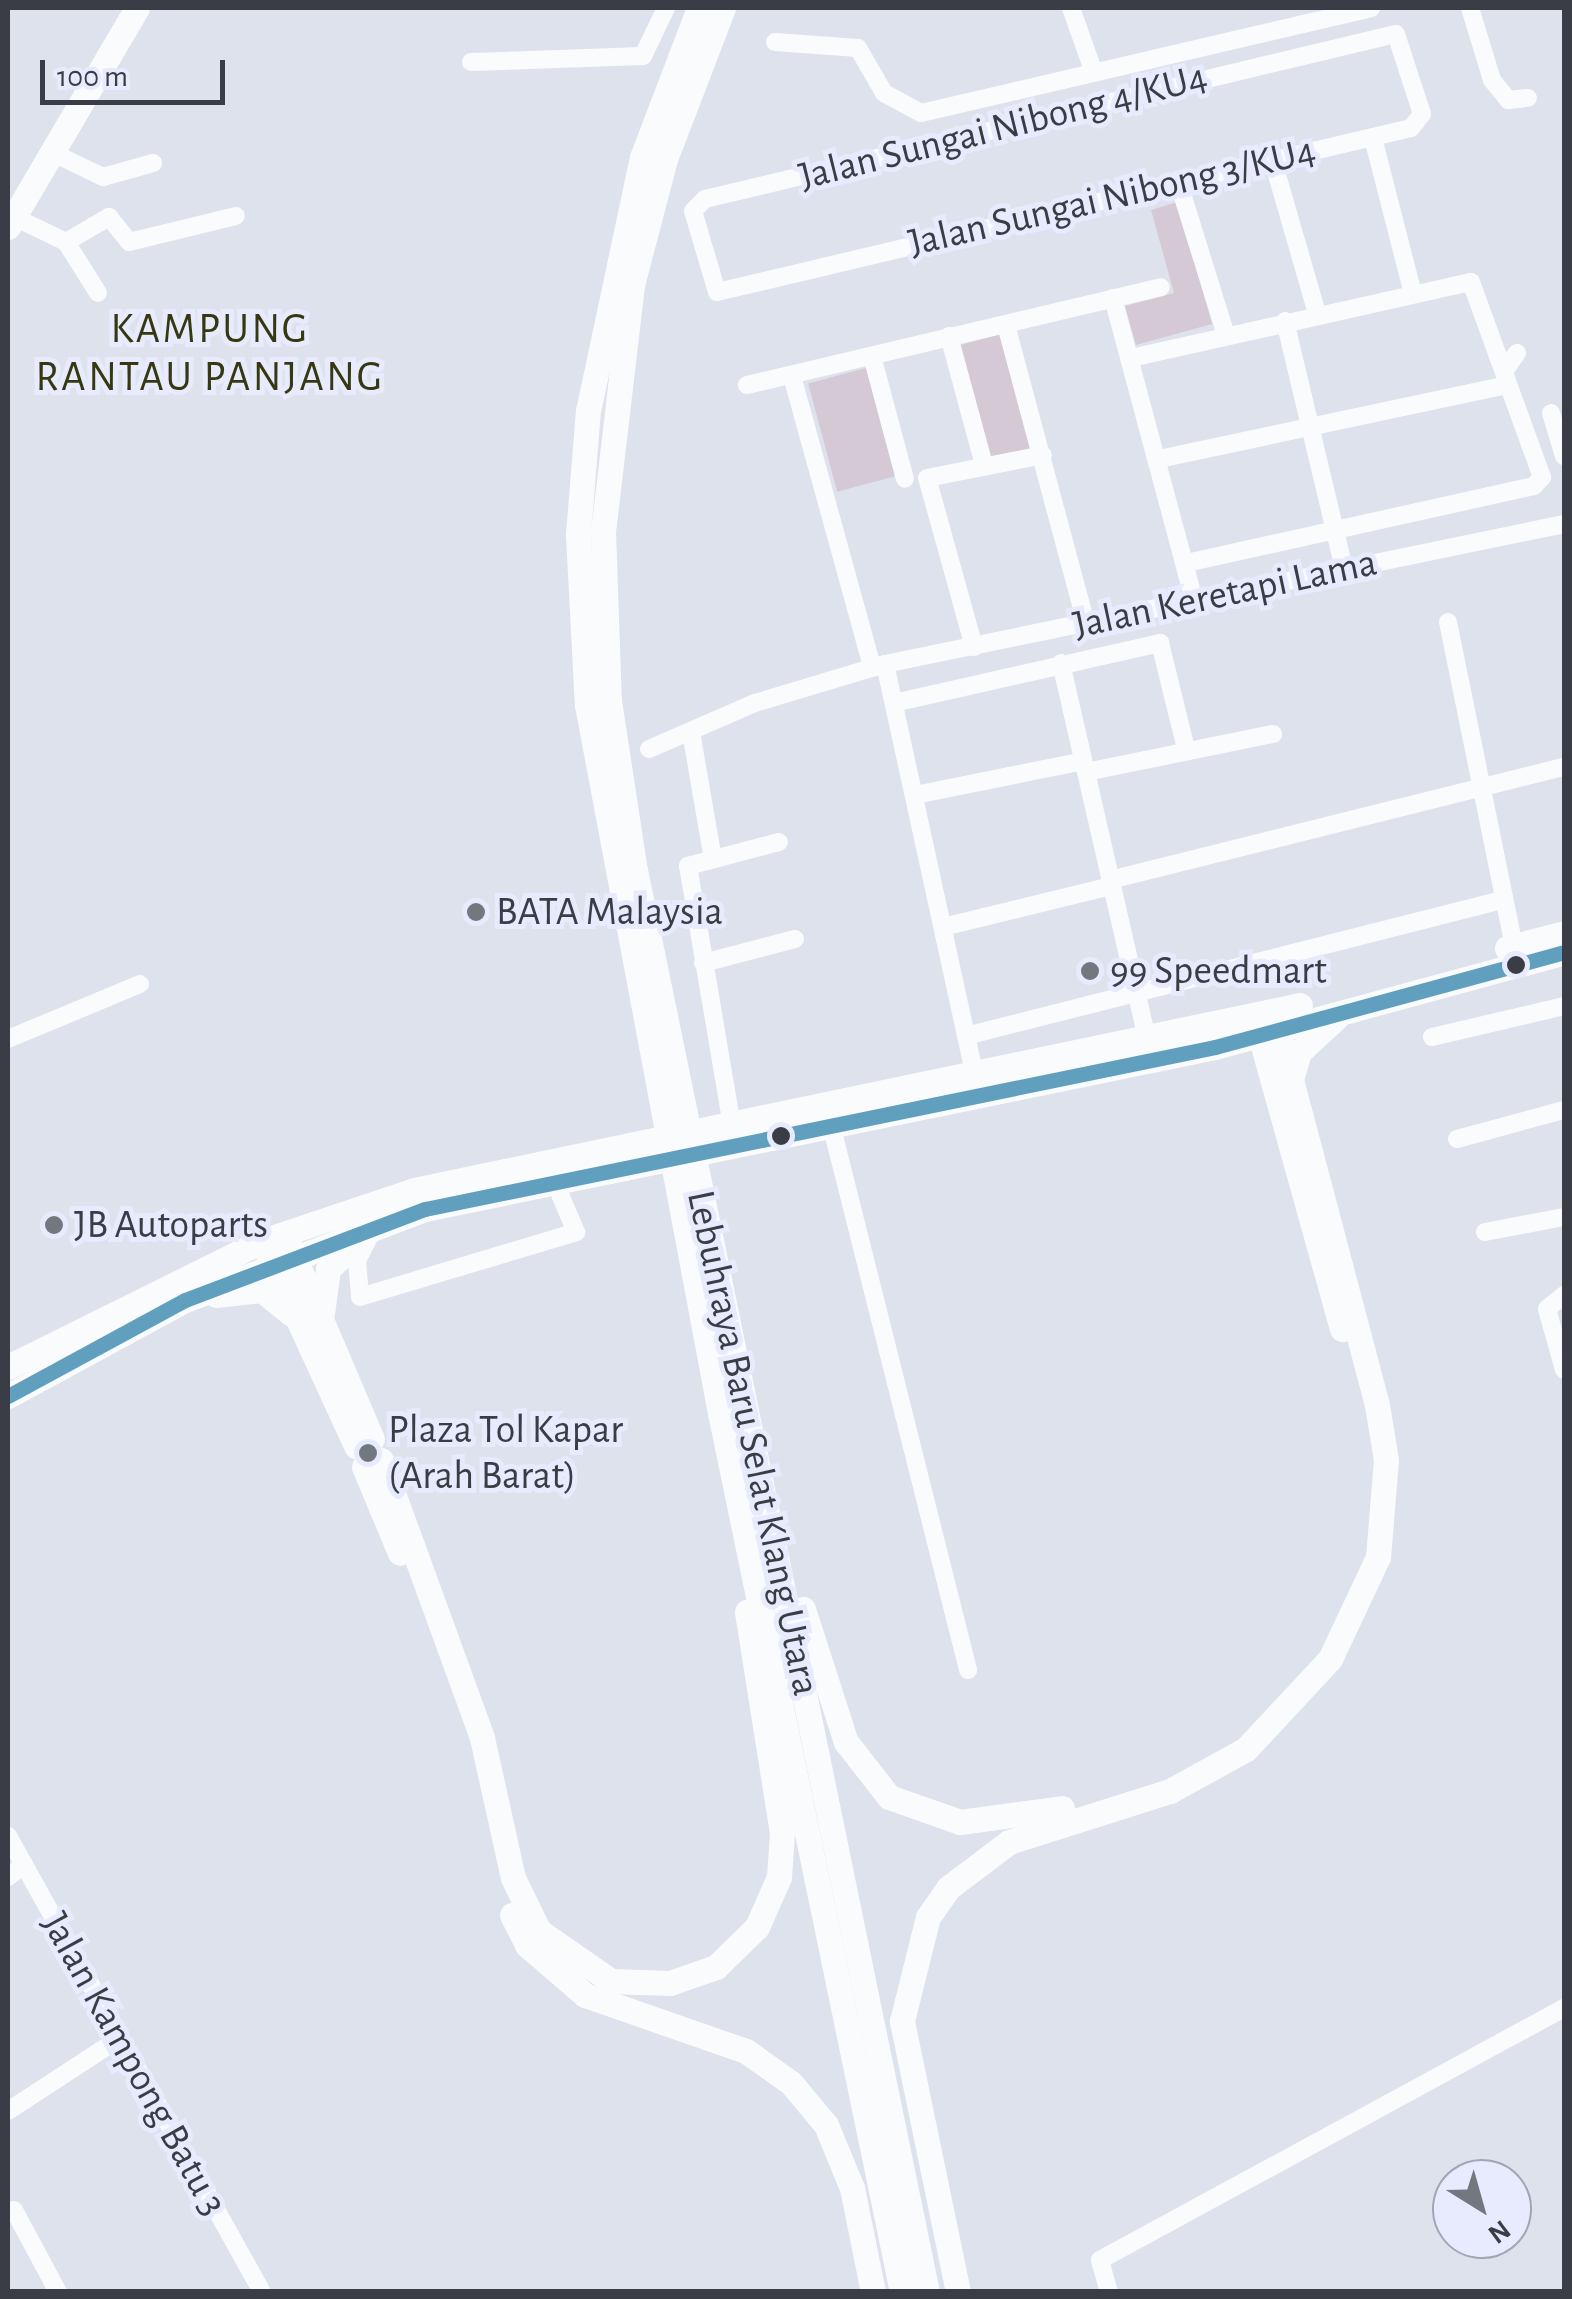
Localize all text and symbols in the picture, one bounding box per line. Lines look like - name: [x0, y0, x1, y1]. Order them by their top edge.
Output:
- scale bar: [45, 40, 230, 102]
- street label: Jalan Sungai Nibong 4/KU4: [794, 53, 1212, 201]
- text: 100 m: [57, 62, 128, 92]
- street label: Jalan Sungai Nibong 3/KU4: [904, 127, 1320, 267]
- district label: KAMPUNG RANTAU PANJANG: [36, 304, 384, 402]
- street label: Jalan Keretapi Lama: [1069, 538, 1381, 650]
- place label: BATA Malaysia: [496, 888, 723, 936]
- marker: BATA Malaysia: [465, 901, 487, 923]
- place label: 99 Speedmart: [1110, 947, 1327, 995]
- unlabelled marker: [1506, 955, 1526, 975]
- marker: 99 Speedmart: [1079, 960, 1101, 982]
- unlabelled marker: [771, 1126, 791, 1146]
- street label: Lebuhraya Baru Selat Klang Utara: [676, 1186, 830, 1700]
- place label: JB Autoparts: [74, 1201, 268, 1249]
- marker: JB Autoparts: [43, 1214, 65, 1236]
- place label: Plaza Tol Kapar (Arah Barat): [388, 1406, 623, 1500]
- marker: Plaza Tol Kapar (Arah Barat): [357, 1442, 379, 1464]
- street label: Jalan Kampong Batu 3: [31, 1904, 237, 2224]
- north arrow: [1432, 2159, 1532, 2259]
- text: N: [1483, 2214, 1515, 2248]

